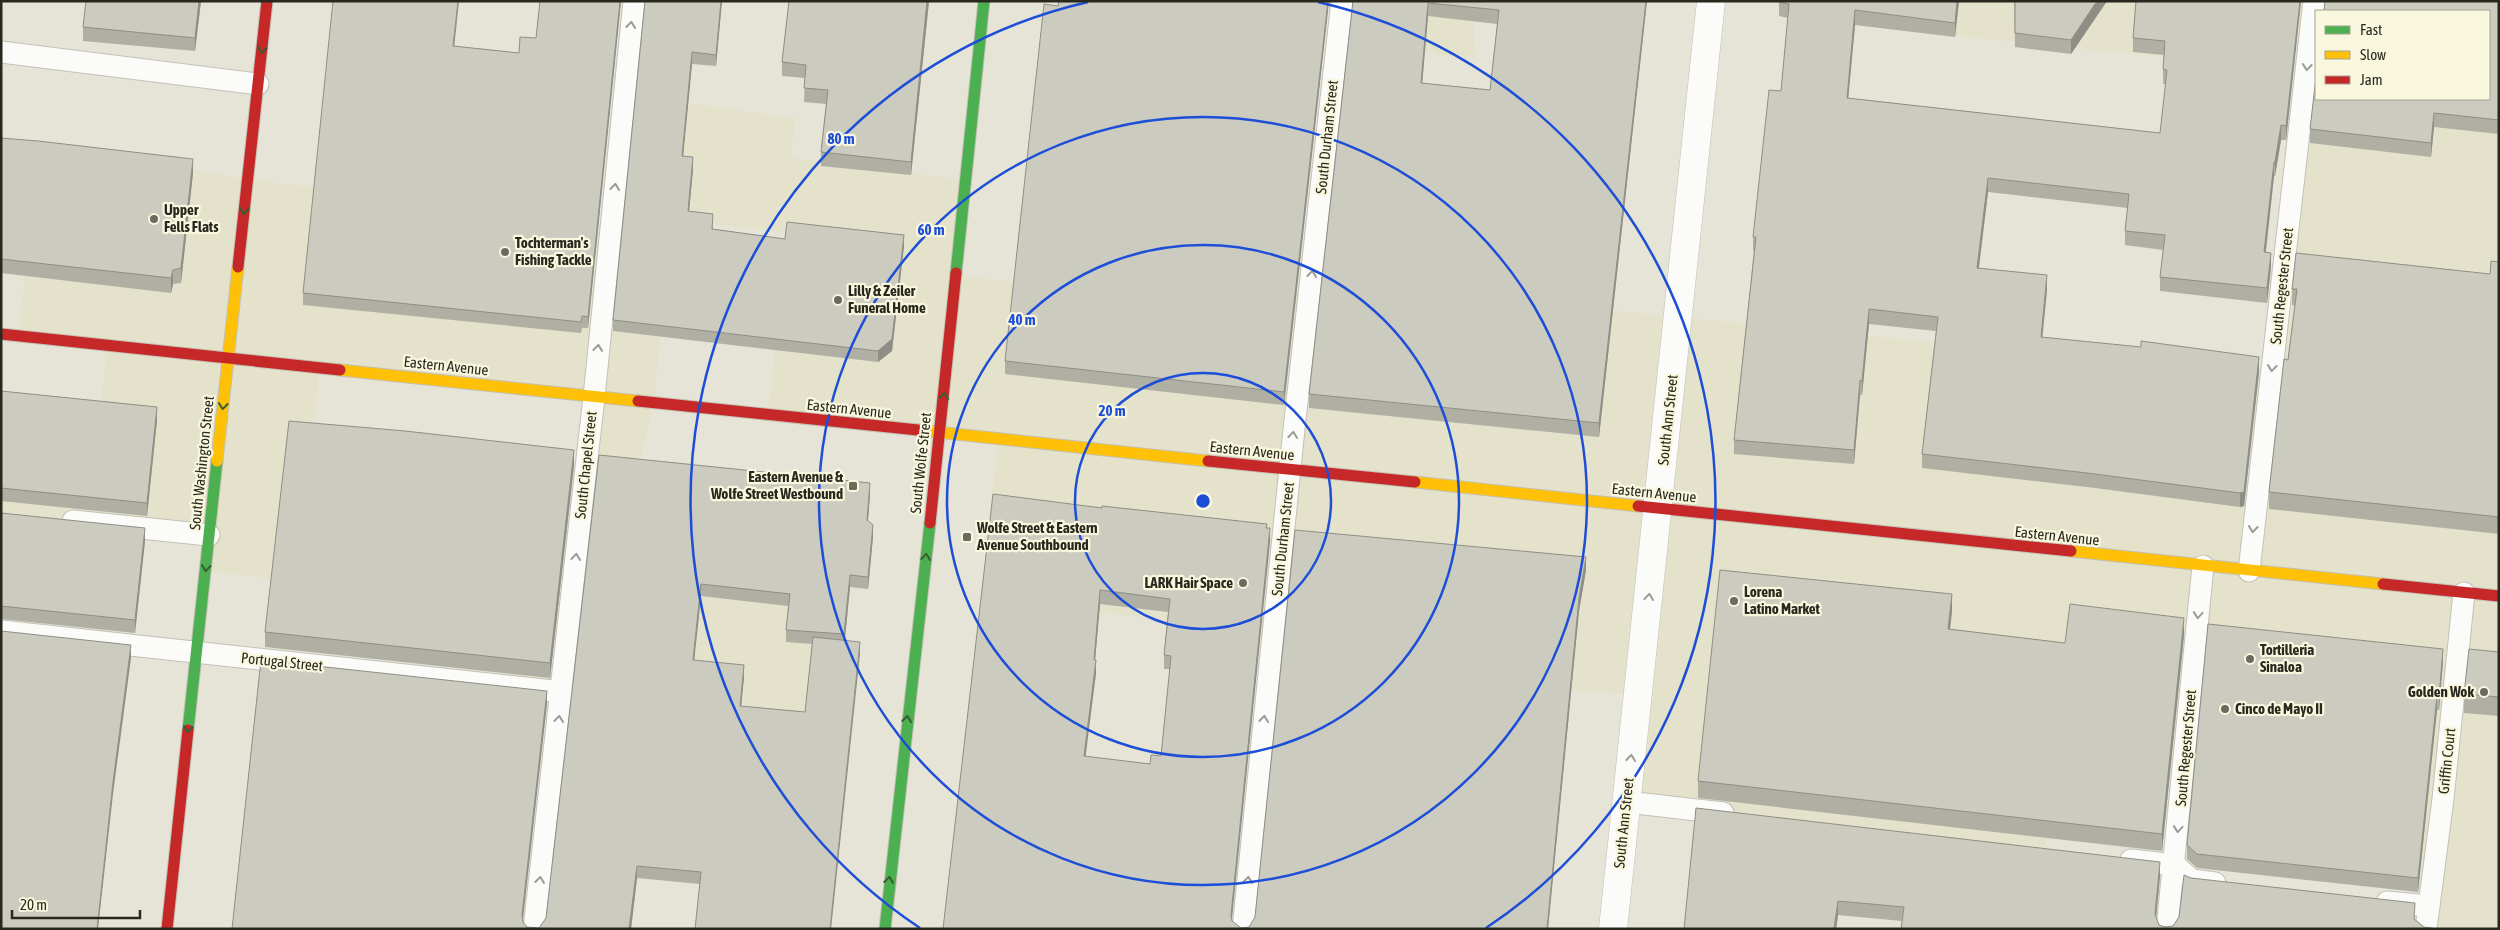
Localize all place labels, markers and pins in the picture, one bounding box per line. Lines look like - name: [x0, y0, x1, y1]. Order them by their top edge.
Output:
- place label: Upper Fells Flats: [164, 201, 219, 235]
- marker: Upper Fells Flats: [148, 213, 160, 225]
- place label: Tochterman's Fishing Tackle: [515, 234, 592, 268]
- marker: Tochterman's Fishing Tackle: [499, 246, 511, 258]
- place label: Lilly & Zeiler Funeral Home: [848, 282, 926, 316]
- marker: Lilly & Zeiler Funeral Home: [832, 294, 844, 306]
- place label: Eastern Avenue & Wolfe Street Westbound: [710, 468, 843, 502]
- marker: Eastern Avenue & Wolfe Street Westbound: [847, 480, 859, 492]
- centre of rings: [1194, 492, 1212, 510]
- place label: Wolfe Street & Eastern Avenue Southbound: [976, 519, 1098, 553]
- marker: Wolfe Street & Eastern Avenue Southbound: [961, 531, 973, 543]
- place label: LARK Hair Space: [1145, 574, 1233, 591]
- marker: LARK Hair Space: [1237, 577, 1249, 589]
- place label: Lorena Latino Market: [1744, 583, 1820, 617]
- marker: Lorena Latino Market: [1728, 595, 1740, 607]
- place label: Tortilleria Sinaloa: [2260, 641, 2314, 675]
- marker: Tortilleria Sinaloa: [2244, 653, 2256, 665]
- place label: Golden Wok: [2408, 683, 2474, 700]
- marker: Golden Wok: [2478, 686, 2490, 698]
- place label: Cinco de Mayo II: [2235, 700, 2323, 717]
- marker: Cinco de Mayo II: [2219, 703, 2231, 715]

